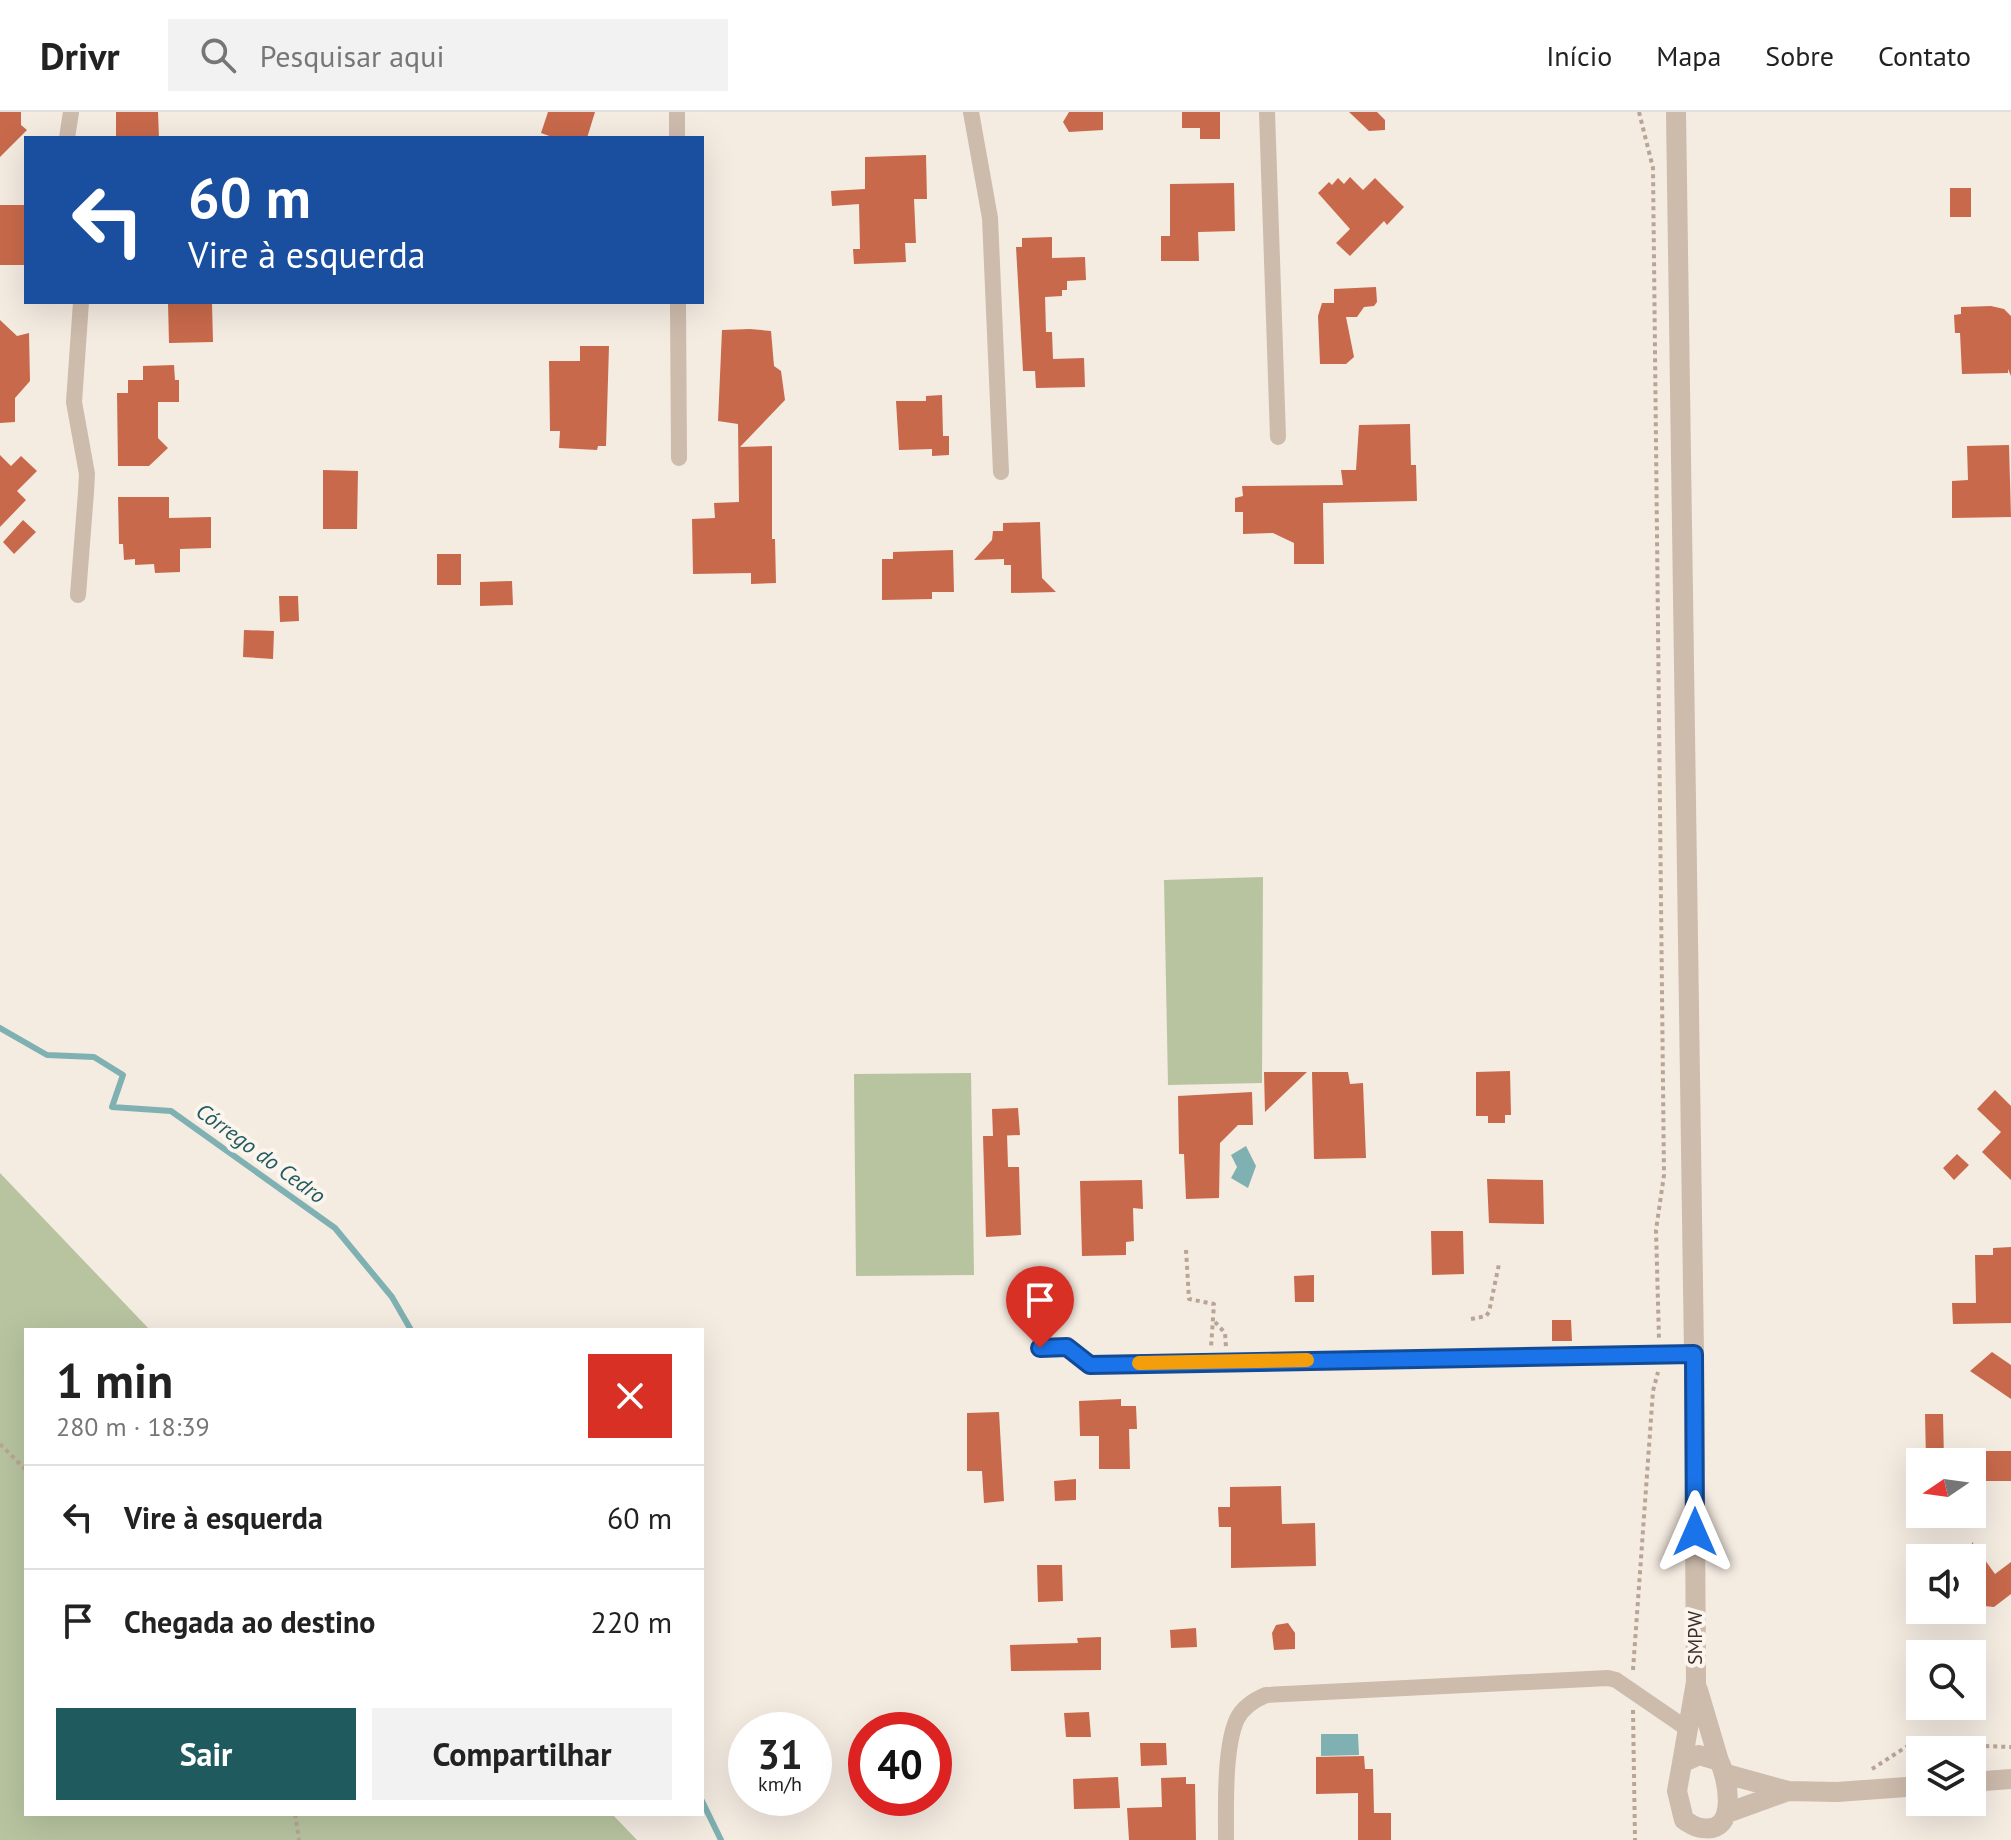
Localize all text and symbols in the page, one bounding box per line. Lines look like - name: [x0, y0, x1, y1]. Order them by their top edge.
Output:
- search box: [168, 19, 728, 91]
- text: Drivr: [40, 31, 120, 80]
- icon: search: [196, 33, 240, 77]
- text: Pesquisar aqui: [260, 36, 444, 75]
- text: Início: [1546, 37, 1612, 74]
- text: Mapa: [1656, 37, 1721, 74]
- text: Sobre: [1765, 37, 1834, 74]
- text: Contato: [1878, 37, 1971, 74]
- text: 60 m: [188, 161, 311, 233]
- icon: left: [56, 168, 160, 272]
- text: Vire à esquerda: [188, 231, 426, 278]
- water label: Córrego do Cedro: [191, 1097, 331, 1209]
- pin: [1006, 1266, 1074, 1348]
- icon: arrive: [1018, 1278, 1062, 1322]
- text: 1 min: [56, 1349, 173, 1411]
- button: close: [588, 1354, 672, 1438]
- text: 280 m · 18:39: [56, 1410, 210, 1443]
- north arrow: [1906, 1448, 1986, 1528]
- map controls: [1906, 1448, 1986, 1816]
- position arrow: [1653, 1490, 1737, 1574]
- icon: left: [56, 1495, 100, 1539]
- text: Vire à esquerda: [124, 1498, 323, 1537]
- text: 60 m: [607, 1498, 672, 1537]
- button: sound: [1906, 1544, 1986, 1624]
- icon: arrive: [56, 1599, 100, 1643]
- text: Chegada ao destino: [124, 1602, 375, 1641]
- text: 220 m: [591, 1602, 672, 1641]
- street label: SMPW: [1682, 1610, 1708, 1665]
- button: search: [1906, 1640, 1986, 1720]
- button: Sair: [56, 1708, 356, 1800]
- button: Compartilhar: [372, 1708, 672, 1800]
- speed limit sign: 40: [848, 1712, 952, 1816]
- text: 31: [757, 1728, 803, 1780]
- button: layers: [1906, 1736, 1986, 1816]
- text: km/h: [758, 1771, 802, 1797]

